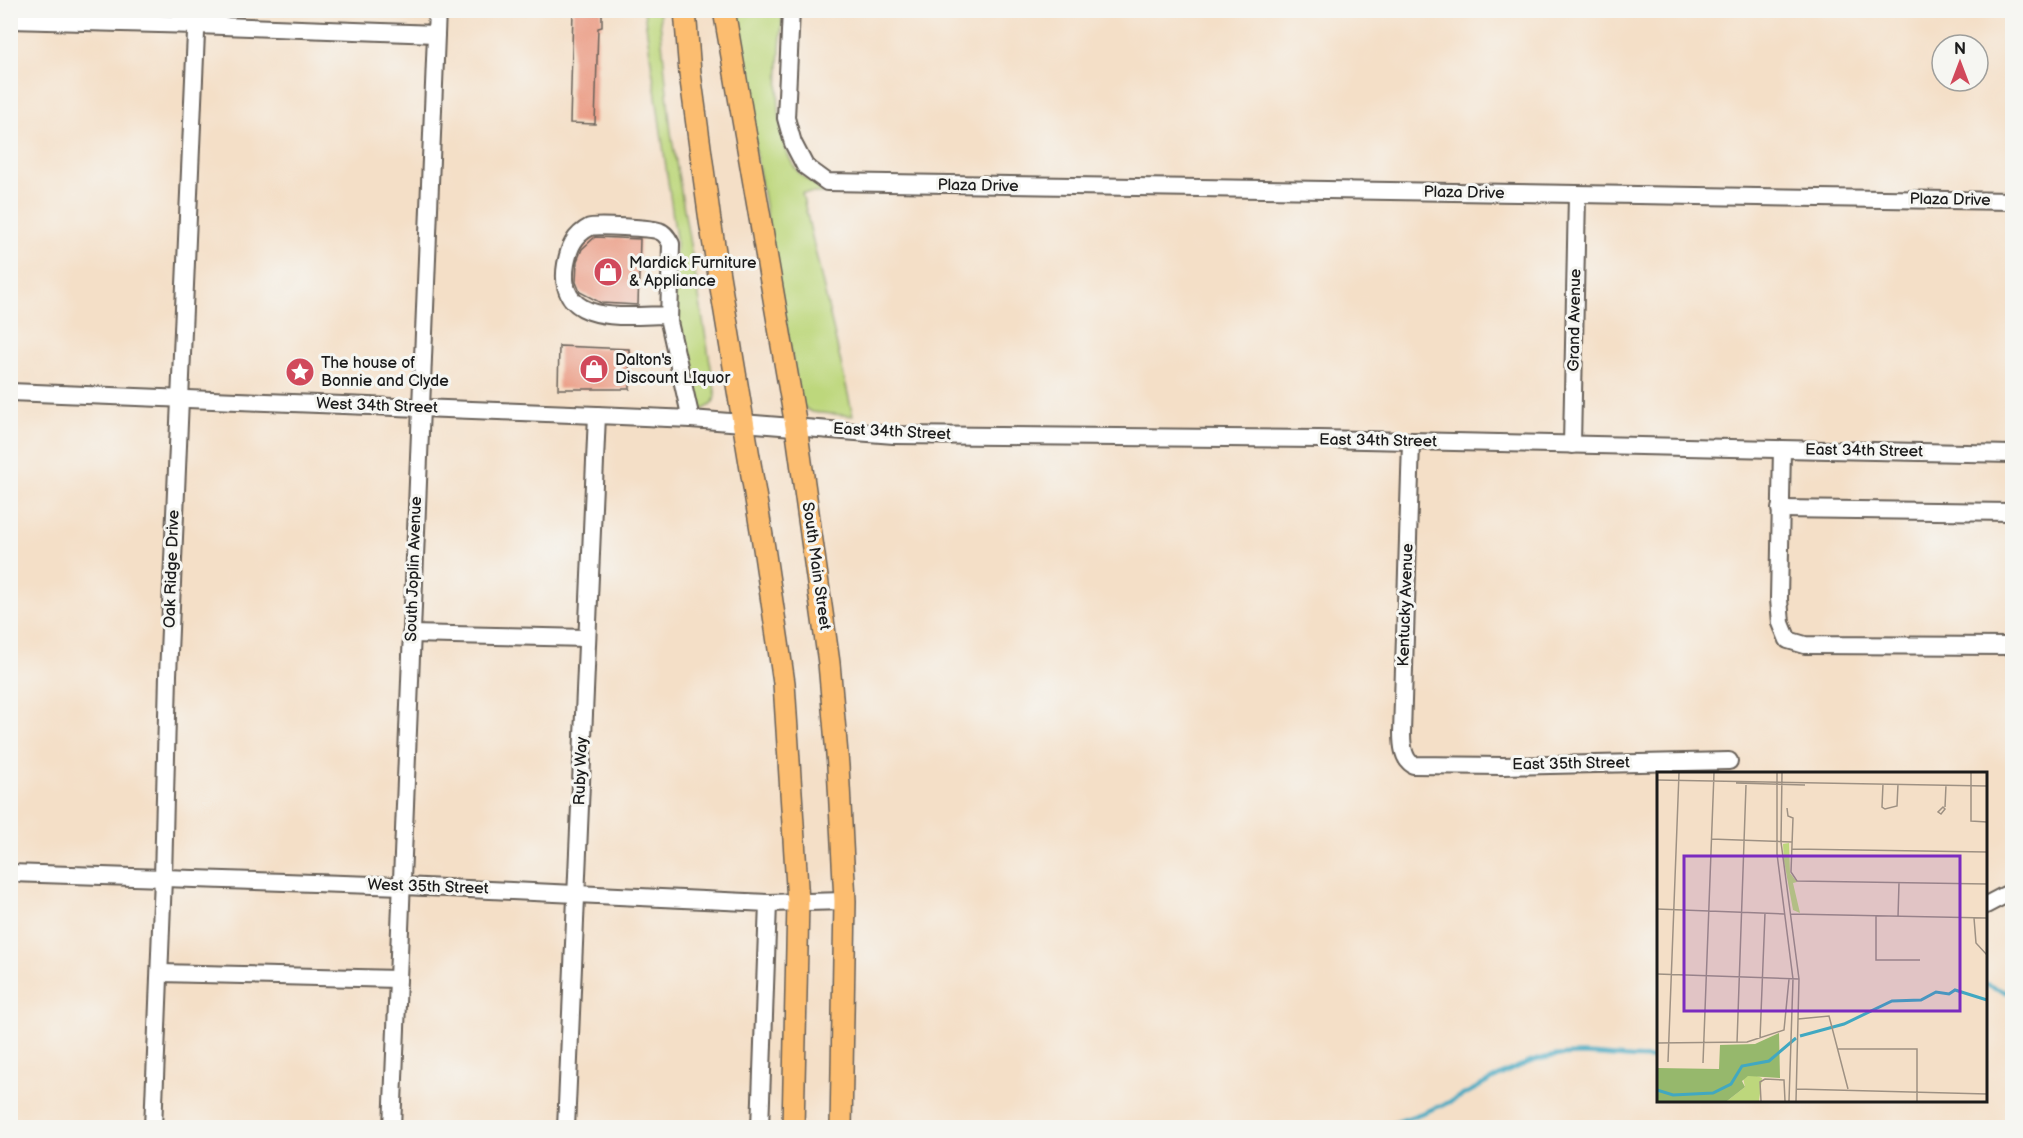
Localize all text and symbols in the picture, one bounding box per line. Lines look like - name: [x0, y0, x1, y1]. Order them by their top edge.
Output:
- north arrow: [1930, 33, 1990, 93]
- text: N: [1954, 40, 1966, 59]
- street label: Plaza Drive: [937, 176, 1019, 196]
- street label: Plaza Drive: [1423, 183, 1505, 203]
- street label: Plaza Drive: [1909, 190, 1991, 210]
- place label: Mardick Furniture & Appliance: [629, 254, 757, 291]
- shop icon: Mardick Furniture & Appliance: [592, 256, 624, 288]
- street label: Grand Avenue: [1565, 268, 1585, 372]
- place label: Dalton's Discount LIquor: [615, 351, 730, 388]
- shop icon: Dalton's Discount LIquor: [578, 353, 610, 385]
- place label: The house of Bonnie and Clyde: [321, 354, 449, 391]
- place icon: The house of Bonnie and Clyde: [284, 356, 316, 388]
- street label: West 34th Street: [316, 394, 438, 418]
- street label: East 34th Street: [833, 419, 952, 445]
- street label: East 34th Street: [1319, 430, 1437, 452]
- street label: East 34th Street: [1805, 440, 1923, 462]
- street label: South Joplin Avenue: [402, 495, 426, 642]
- street label: South Main Street: [798, 501, 834, 631]
- street label: Oak Ridge Drive: [160, 509, 184, 628]
- street label: Kentucky Avenue: [1394, 543, 1418, 667]
- street label: Ruby Way: [570, 735, 592, 806]
- street label: East 35th Street: [1512, 753, 1630, 775]
- inset map: [1657, 772, 1987, 1102]
- street label: West 35th Street: [367, 875, 489, 899]

